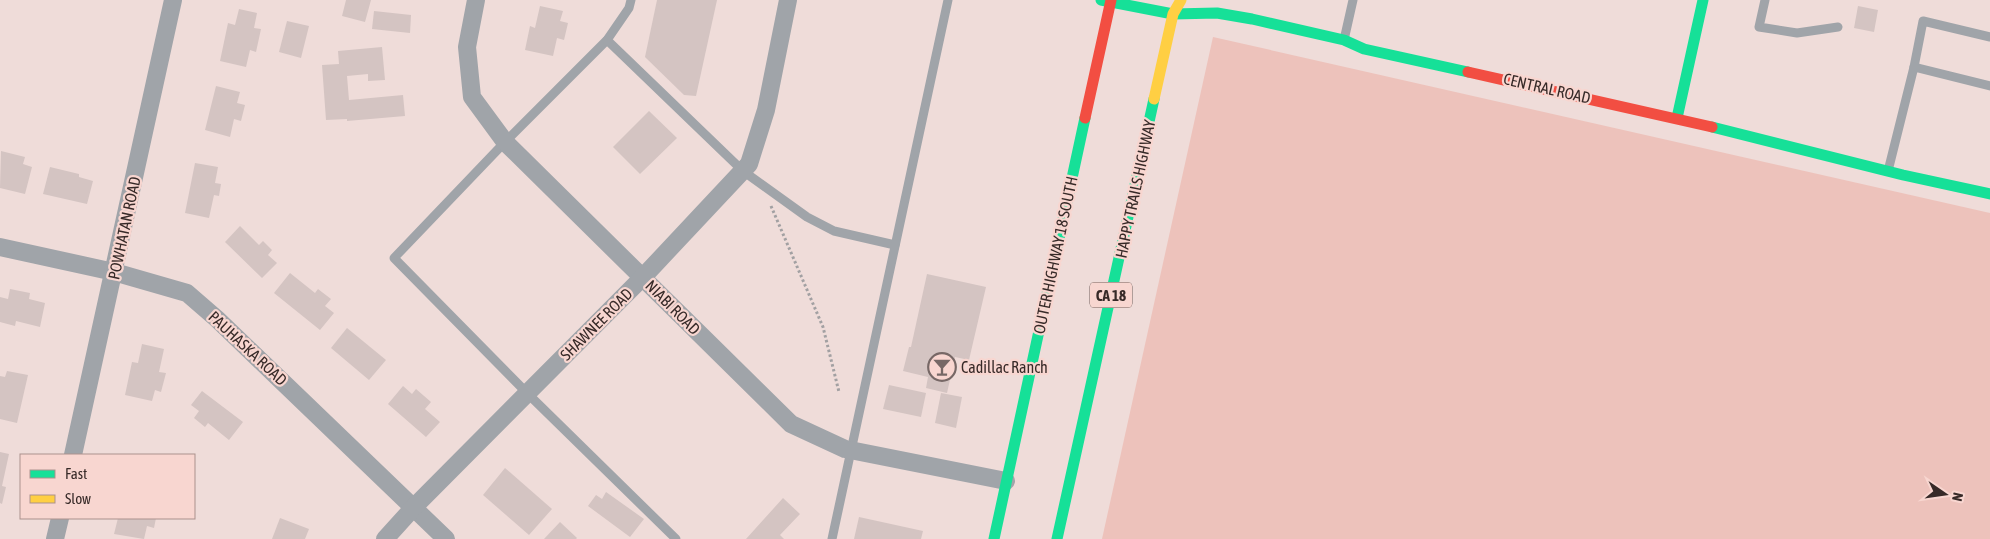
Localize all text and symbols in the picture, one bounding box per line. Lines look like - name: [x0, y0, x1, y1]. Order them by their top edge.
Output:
- street label: CENTRAL ROAD: [1502, 69, 1592, 107]
- street label: HAPPY TRAILS HIGHWAY: [1112, 117, 1159, 260]
- street label: POWHATAN ROAD: [104, 175, 144, 281]
- street label: OUTER HIGHWAY 18 SOUTH: [1029, 175, 1081, 335]
- street label: NIABI ROAD: [642, 276, 704, 338]
- road number: CA 18: [1090, 282, 1132, 308]
- street label: SHAWNEE ROAD: [556, 284, 636, 364]
- street label: PAUHASKA ROAD: [205, 307, 291, 389]
- bar icon: Cadillac Ranch: [927, 352, 957, 382]
- place label: Cadillac Ranch: [961, 358, 1048, 376]
- legend: [20, 454, 195, 519]
- text: Fast: [65, 465, 87, 482]
- north arrow: [1920, 469, 1970, 519]
- text: Slow: [65, 490, 91, 507]
- text: N: [1949, 491, 1966, 503]

